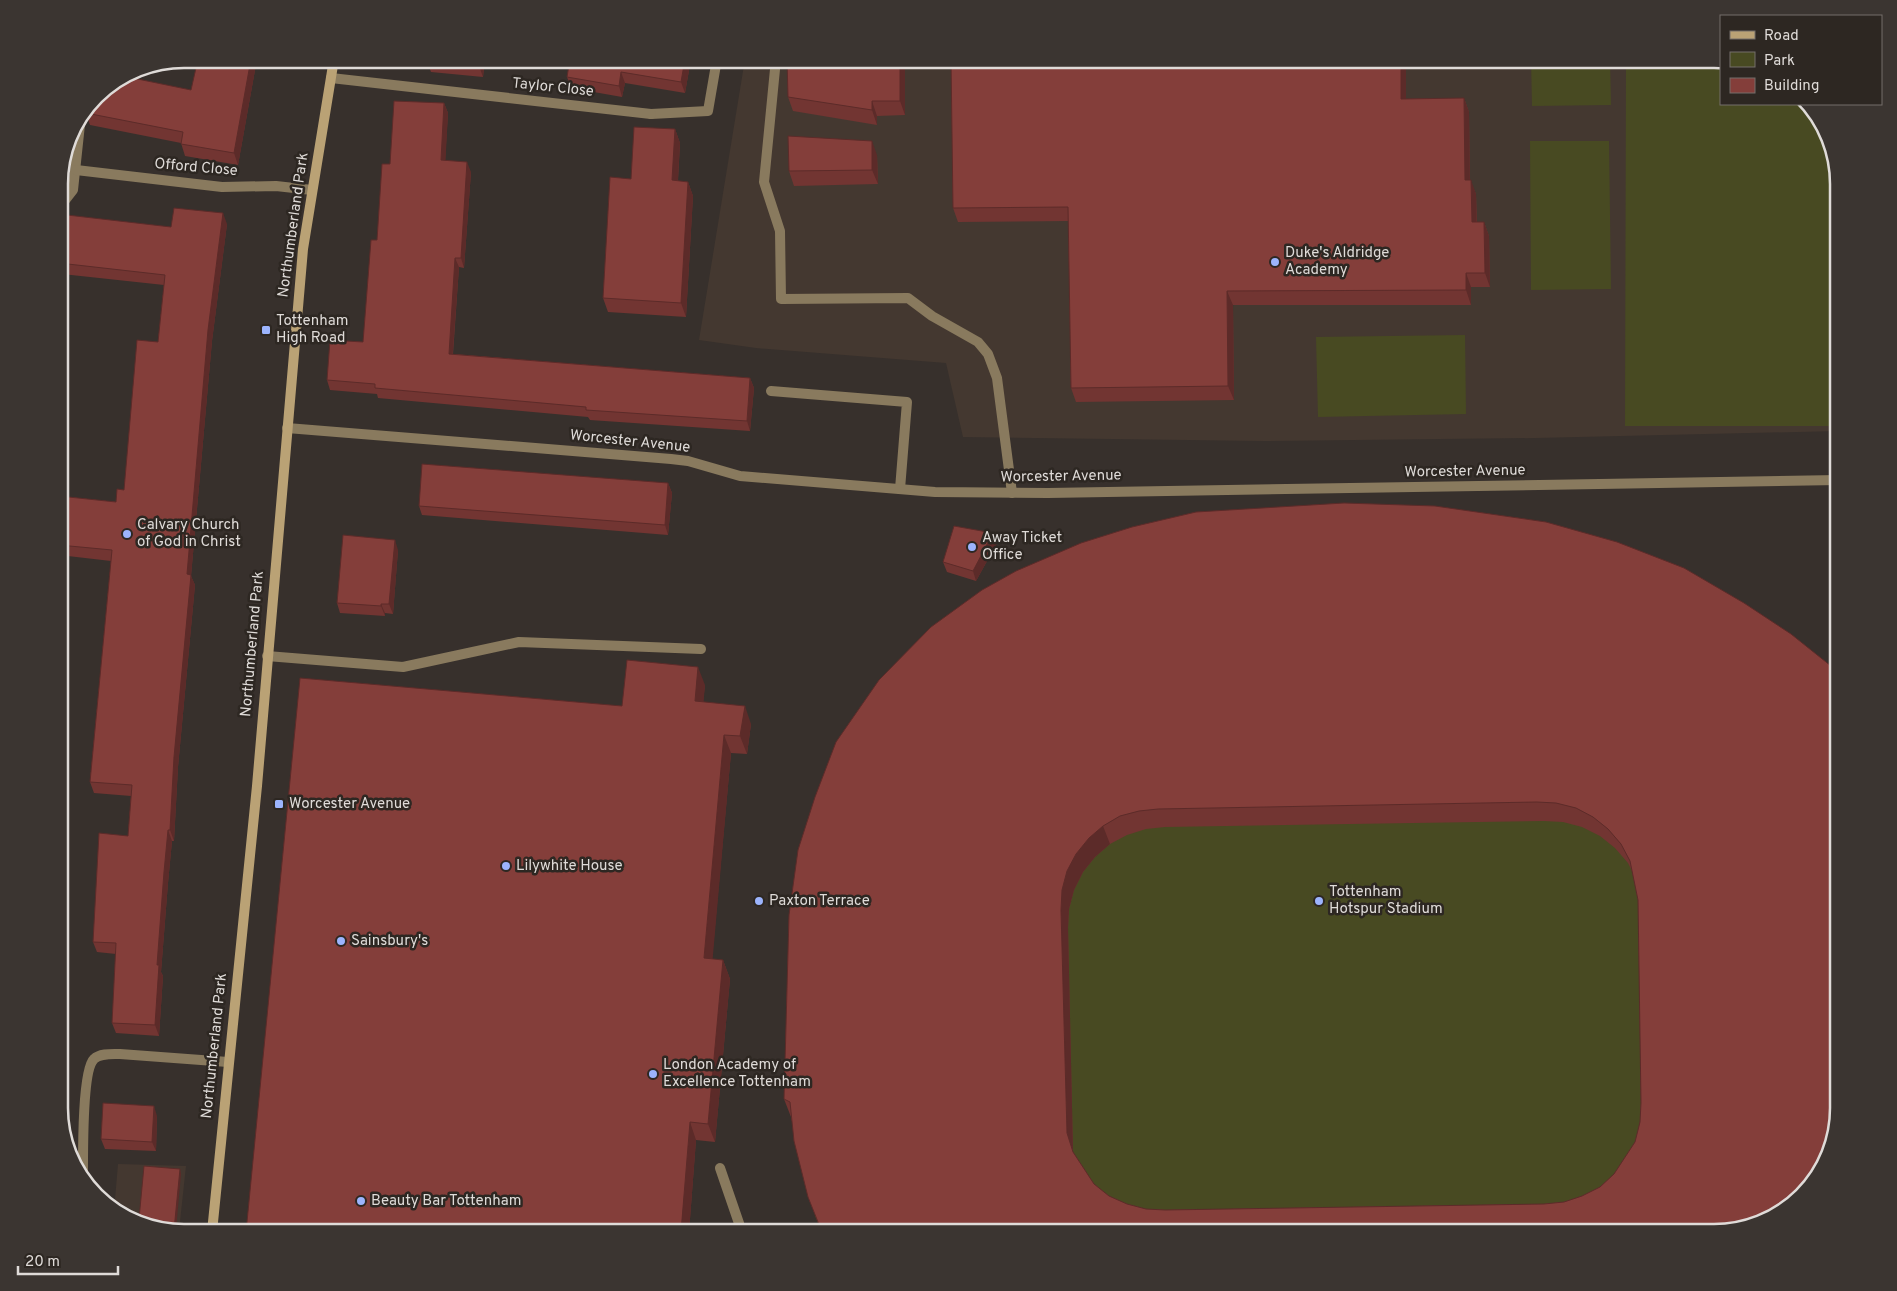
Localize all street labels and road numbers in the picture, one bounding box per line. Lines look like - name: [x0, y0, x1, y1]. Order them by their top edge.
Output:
- street label: Taylor Close: [511, 74, 595, 102]
- street label: Northumberland Park: [274, 151, 314, 299]
- street label: Offord Close: [154, 155, 238, 181]
- street label: Worcester Avenue: [569, 426, 691, 458]
- street label: Worcester Avenue: [1404, 461, 1526, 483]
- street label: Worcester Avenue: [1000, 466, 1122, 488]
- street label: Northumberland Park: [237, 570, 269, 718]
- street label: Northumberland Park: [198, 972, 232, 1120]

